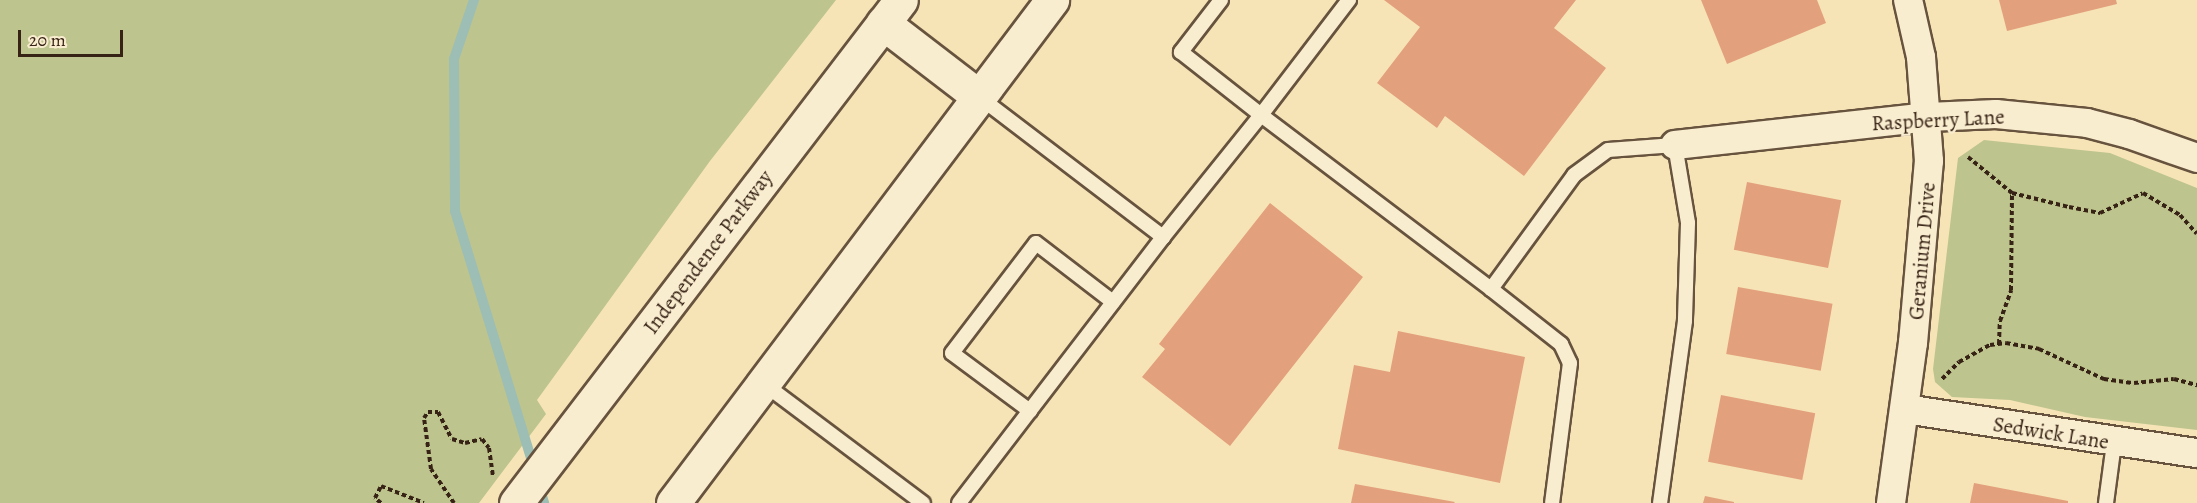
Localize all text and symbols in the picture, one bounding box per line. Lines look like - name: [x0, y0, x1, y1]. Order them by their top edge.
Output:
- scale bar: [21, 18, 126, 56]
- text: 20 m: [29, 28, 66, 52]
- street label: Raspberry Lane: [1871, 104, 2005, 136]
- street label: Independence Parkway: [638, 165, 778, 339]
- street label: Geranium Drive: [1903, 181, 1941, 321]
- street label: Sedwick Lane: [1991, 411, 2111, 455]

